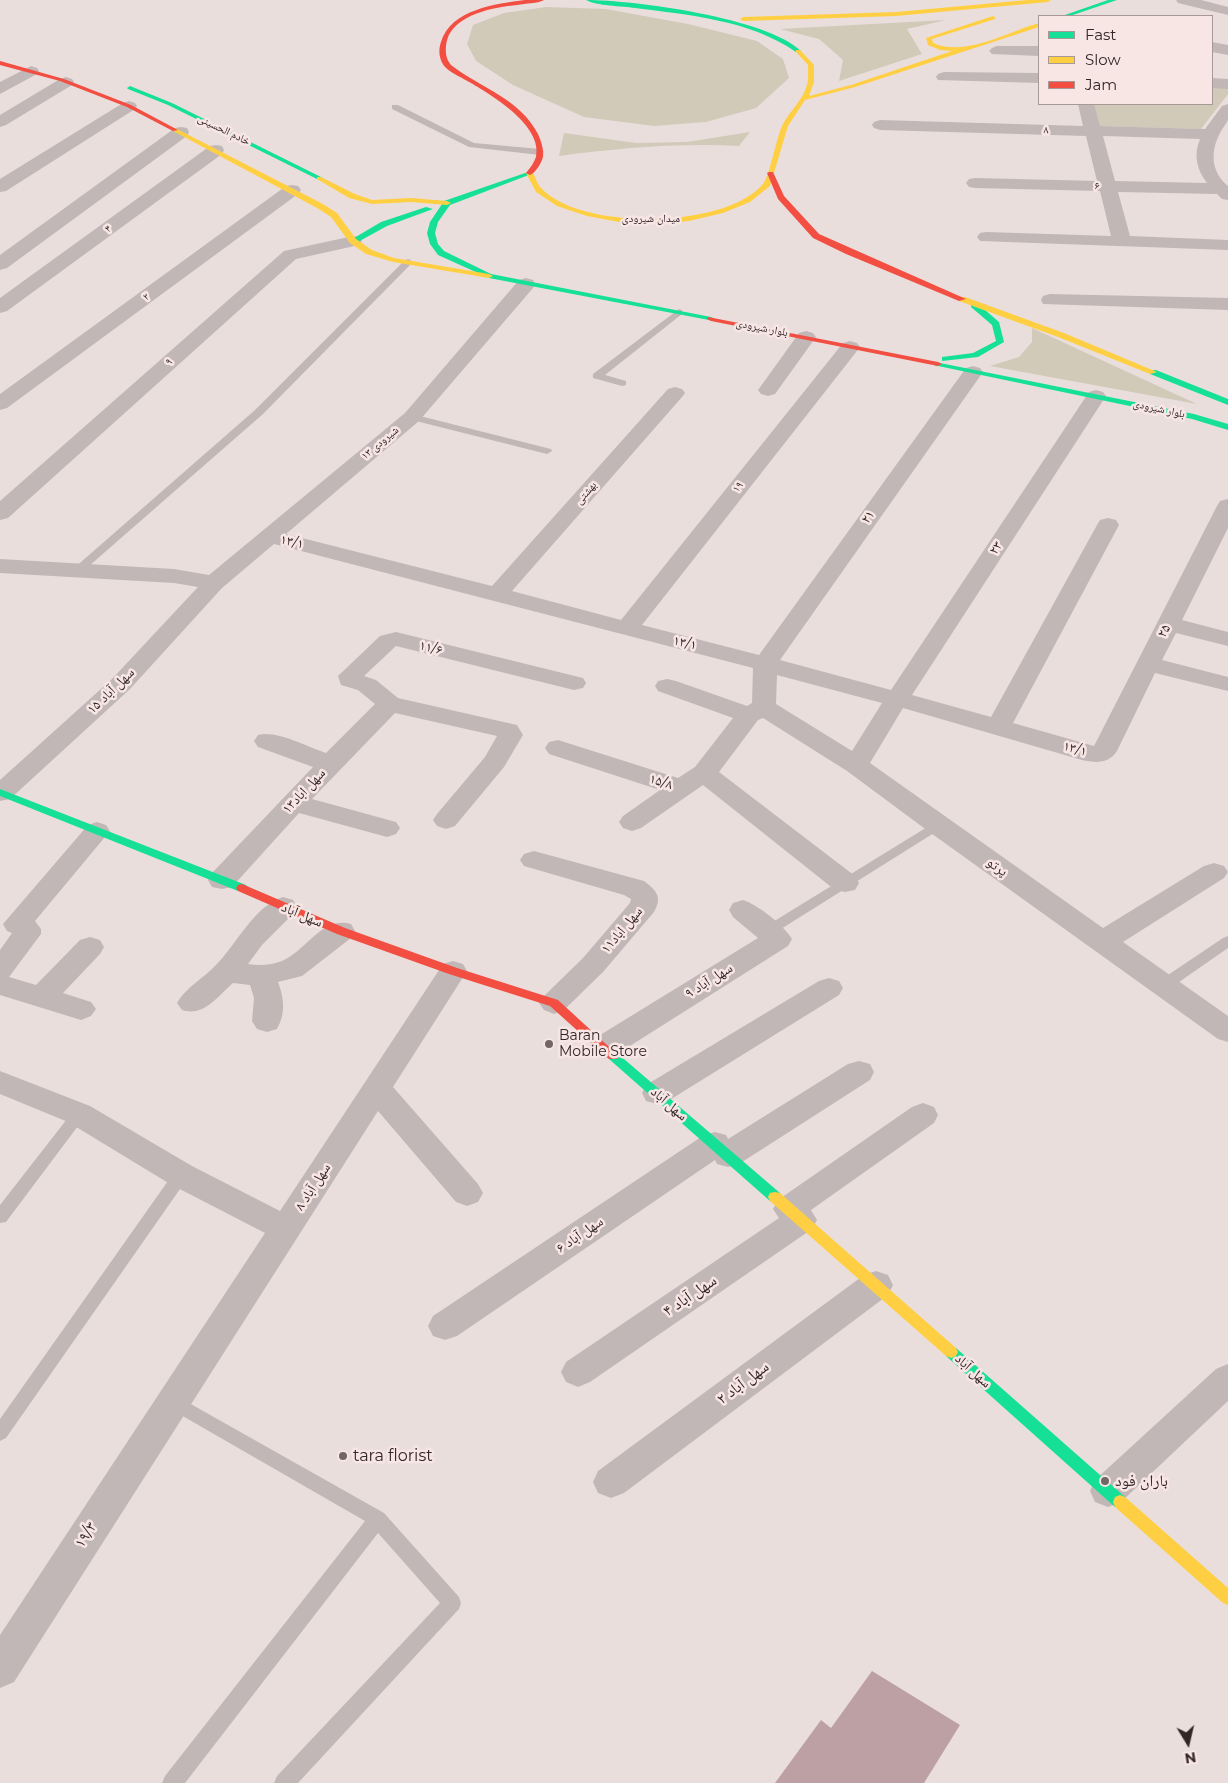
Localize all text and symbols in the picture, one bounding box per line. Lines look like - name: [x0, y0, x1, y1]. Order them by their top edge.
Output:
- legend: [1038, 15, 1213, 105]
- text: Fast: [1085, 25, 1116, 44]
- text: Slow: [1085, 50, 1121, 69]
- text: Jam: [1085, 75, 1117, 94]
- street label: خادم الحسینی: [196, 112, 252, 148]
- street label: ۸: [1043, 123, 1049, 137]
- street label: ۶: [1094, 179, 1100, 193]
- street label: میدان شیرودی: [622, 212, 680, 226]
- street label: ۴: [102, 222, 114, 236]
- street label: ۲: [140, 290, 152, 304]
- street label: بلوار شیرودی: [735, 316, 789, 340]
- street label: ۹: [163, 355, 175, 369]
- street label: بلوار شیرودی: [1132, 397, 1186, 421]
- street label: شیرودی ۱۳: [359, 424, 401, 462]
- street label: بهشتی: [572, 479, 600, 507]
- street label: ۱۹: [730, 479, 746, 495]
- street label: ۲۱: [858, 507, 878, 527]
- street label: ۱۳/۱: [279, 531, 305, 553]
- street label: ۲۳: [986, 538, 1006, 558]
- street label: ۲۵: [1154, 622, 1174, 640]
- street label: ۱۳/۱: [672, 632, 698, 654]
- street label: ۱۱/۶: [418, 637, 444, 659]
- street label: سهل آباد ۱۵: [84, 664, 138, 718]
- street label: ۱۳/۱: [1061, 738, 1089, 760]
- street label: سهل اباد۱۳: [279, 765, 329, 817]
- street label: ۱۵/۸: [647, 770, 675, 794]
- street label: پرتو: [983, 854, 1011, 880]
- street label: سهل آباد: [279, 899, 325, 931]
- street label: سهل اباد۱۱: [598, 903, 646, 957]
- street label: سهل آباد ۹: [682, 960, 736, 1002]
- place label: Baran Mobile Store: [559, 1028, 647, 1060]
- marker: Baran Mobile Store: [543, 1038, 555, 1050]
- street label: سهل آباد: [647, 1084, 691, 1124]
- street label: سهل آباد ۸: [292, 1160, 334, 1214]
- street label: سهل آباد ۶: [553, 1213, 607, 1257]
- street label: سهل آباد ۴: [660, 1271, 720, 1321]
- street label: سهل آباد: [951, 1350, 995, 1392]
- street label: سهل آباد ۲: [713, 1357, 773, 1409]
- place label: tara florist: [353, 1446, 433, 1466]
- marker: tara florist: [337, 1450, 349, 1462]
- place label: باران فود: [1115, 1471, 1168, 1491]
- marker: باران فود: [1099, 1475, 1111, 1487]
- street label: ۱۹/۳: [71, 1518, 101, 1552]
- north arrow: [1163, 1718, 1213, 1768]
- text: N: [1183, 1748, 1197, 1768]

